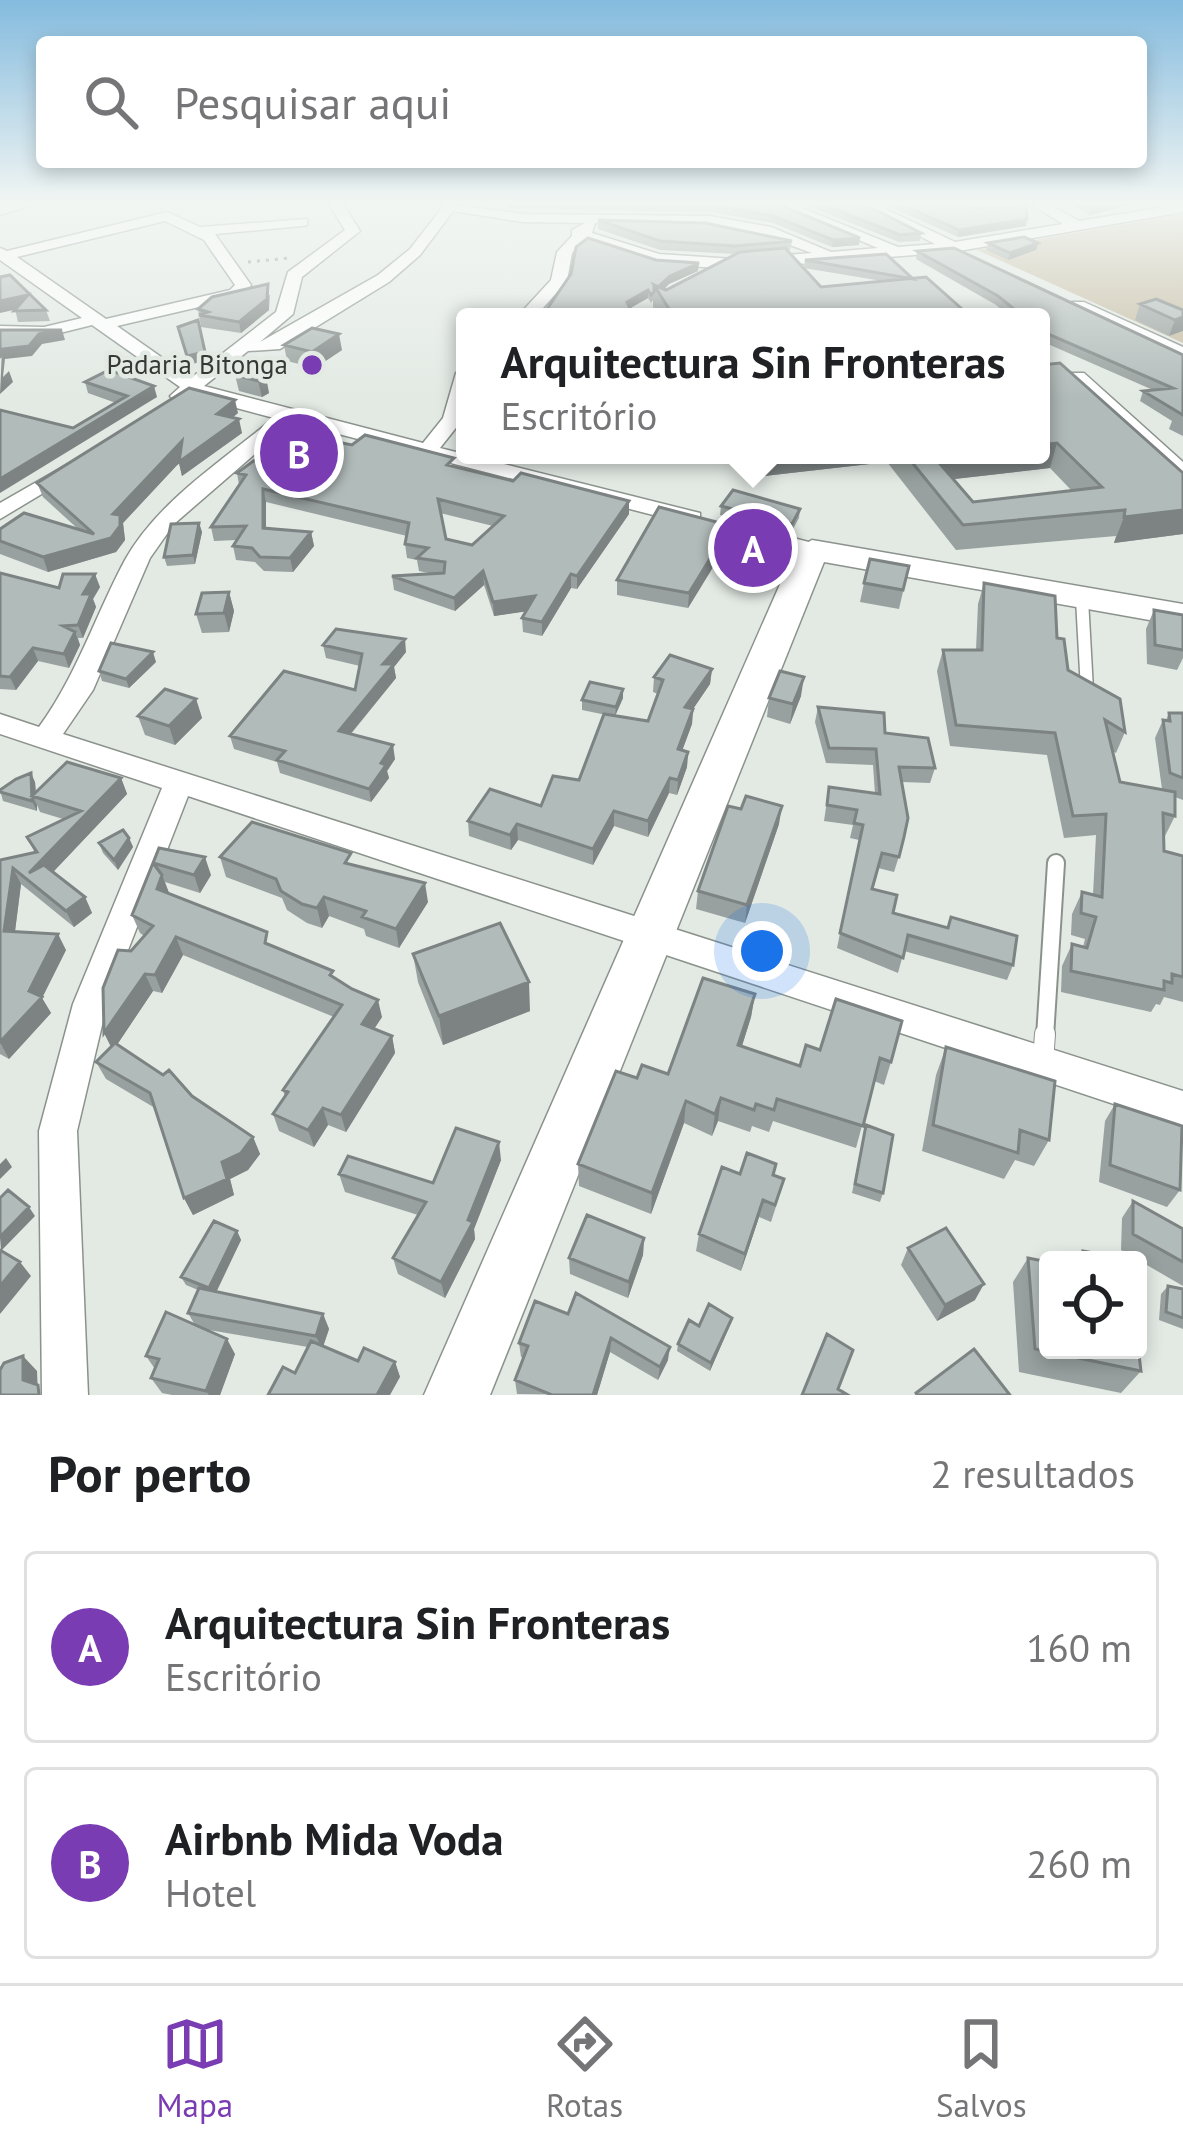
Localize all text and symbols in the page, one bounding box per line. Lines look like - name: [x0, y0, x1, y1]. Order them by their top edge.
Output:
- search box: [36, 36, 1147, 168]
- icon: search: [78, 69, 144, 135]
- text: Pesquisar aqui: [174, 73, 451, 131]
- popup: [456, 308, 1050, 464]
- text: Arquitectura Sin Fronteras: [500, 332, 1006, 390]
- place label: Padaria Bitonga: [107, 347, 288, 381]
- marker: Padaria Bitonga: [299, 352, 325, 378]
- text: Escritório: [500, 390, 657, 441]
- pin: B: [260, 408, 338, 498]
- pin: A: [714, 503, 792, 593]
- your location: [732, 921, 792, 981]
- map controls: [1039, 1251, 1147, 1359]
- button: locate: [1039, 1251, 1147, 1359]
- text: Por perto: [48, 1440, 251, 1506]
- text: 2 resultados: [931, 1448, 1135, 1499]
- text: Arquitectura Sin Fronteras: [165, 1593, 670, 1651]
- text: A: [78, 1622, 102, 1673]
- text: 160 m: [1026, 1622, 1132, 1673]
- text: Escritório: [165, 1651, 322, 1702]
- text: Airbnb Mida Voda: [165, 1809, 504, 1867]
- text: B: [78, 1838, 102, 1889]
- text: 260 m: [1026, 1838, 1132, 1889]
- text: Hotel: [165, 1867, 256, 1918]
- tab: Mapa: [156, 2011, 233, 2126]
- tab: Rotas: [546, 2011, 623, 2126]
- tab: Salvos: [936, 2011, 1027, 2126]

